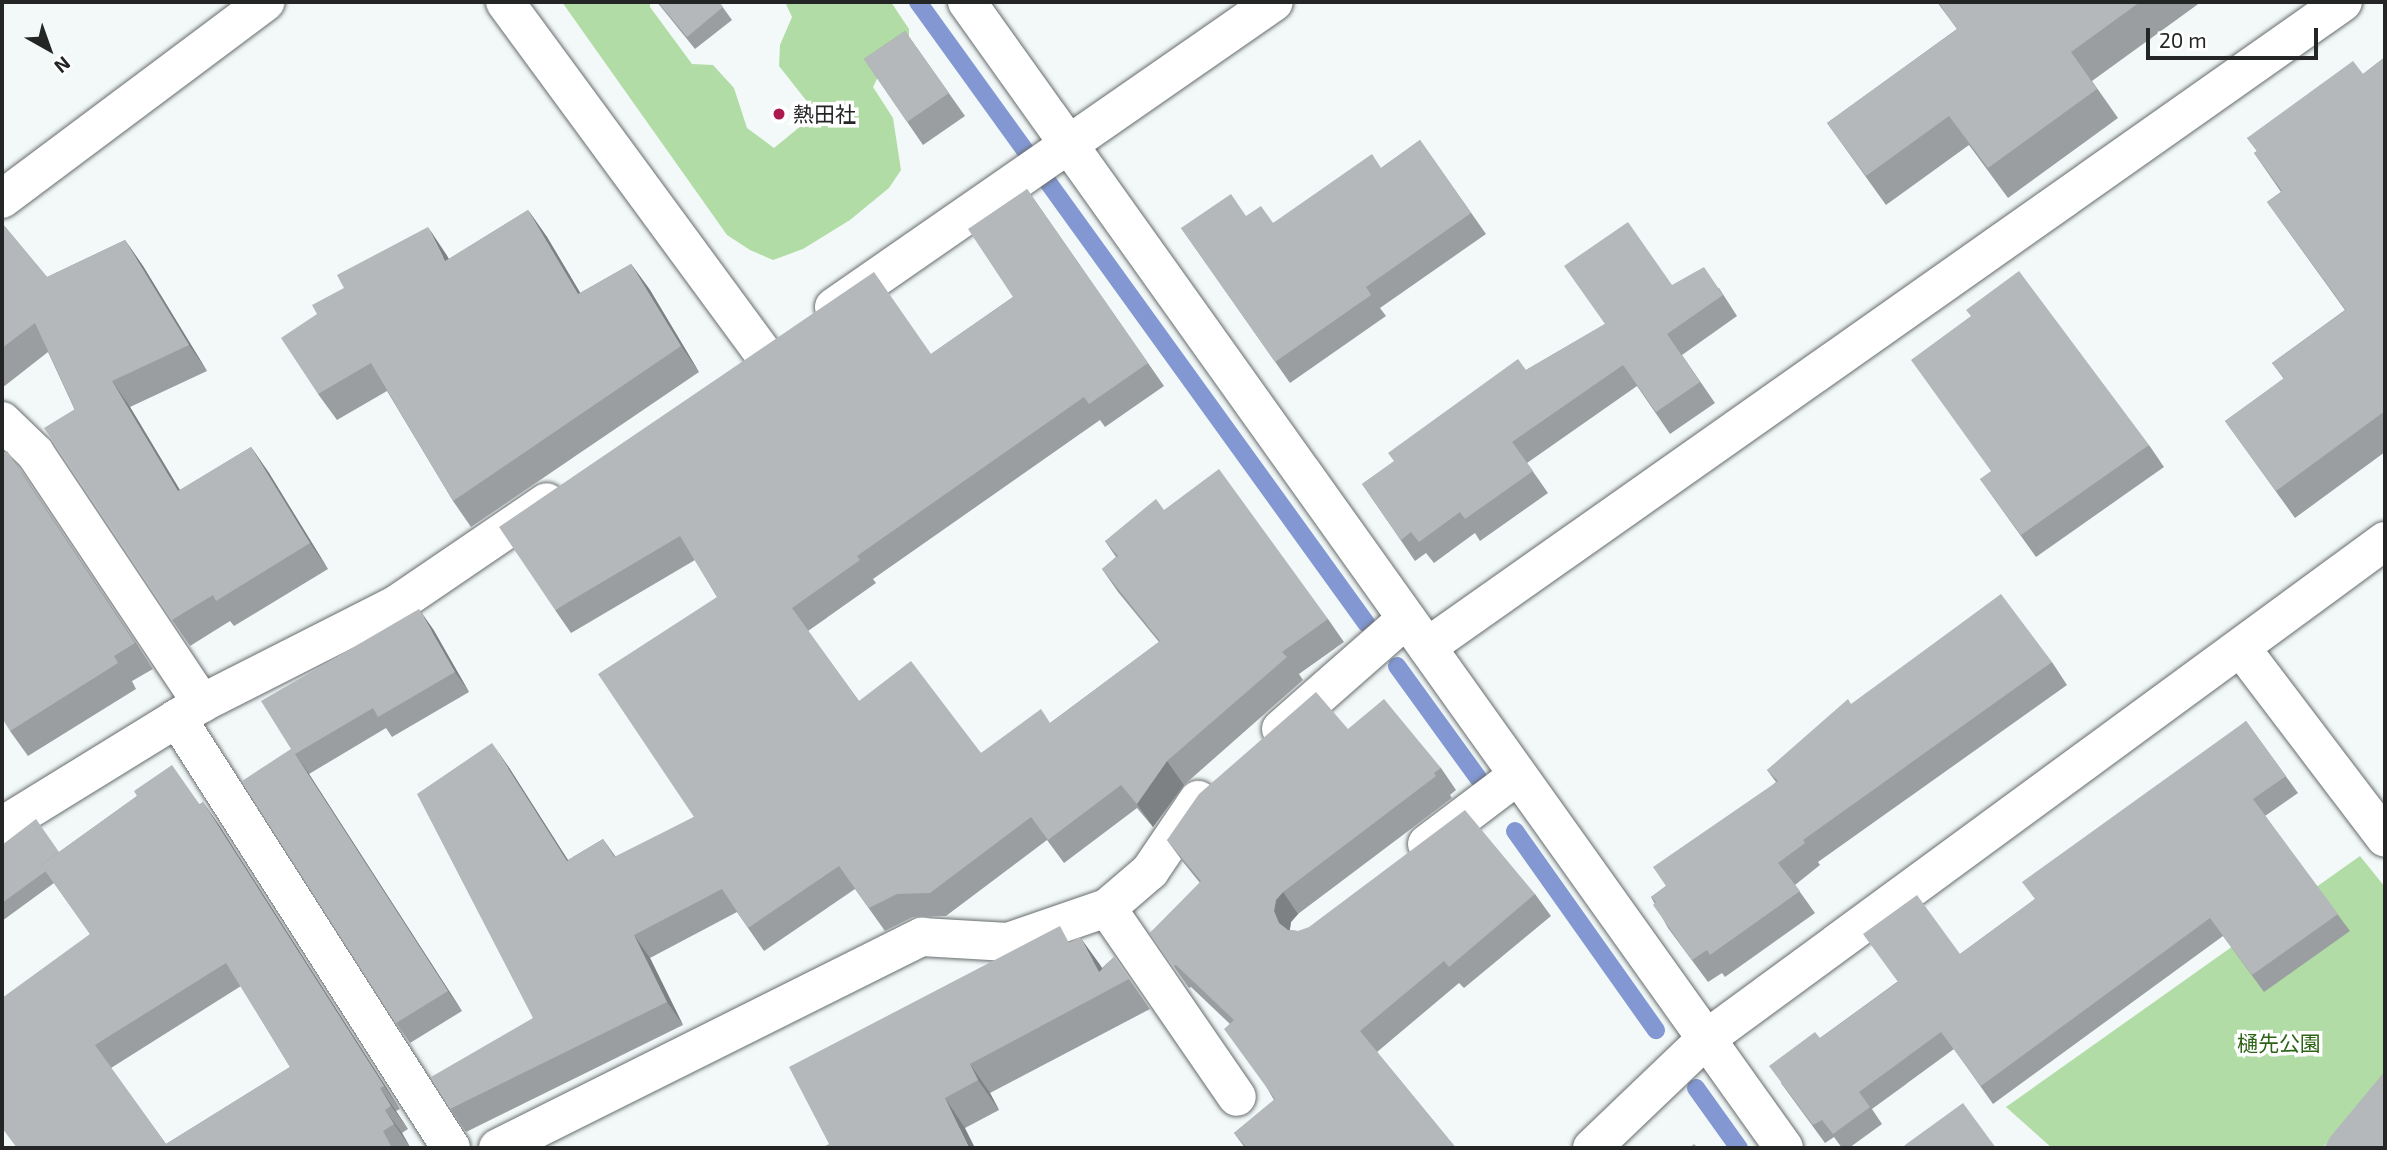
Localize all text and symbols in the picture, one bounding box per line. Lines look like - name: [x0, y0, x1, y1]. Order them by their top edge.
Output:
- north arrow: [14, 14, 84, 84]
- scale bar: [2149, 14, 2320, 58]
- text: 20 m: [2159, 27, 2207, 52]
- text: N: [50, 52, 75, 79]
- place label: 熱田社: [793, 101, 856, 127]
- marker: 熱田社: [771, 106, 787, 122]
- park label: 樋先公園: [2237, 1030, 2321, 1056]

